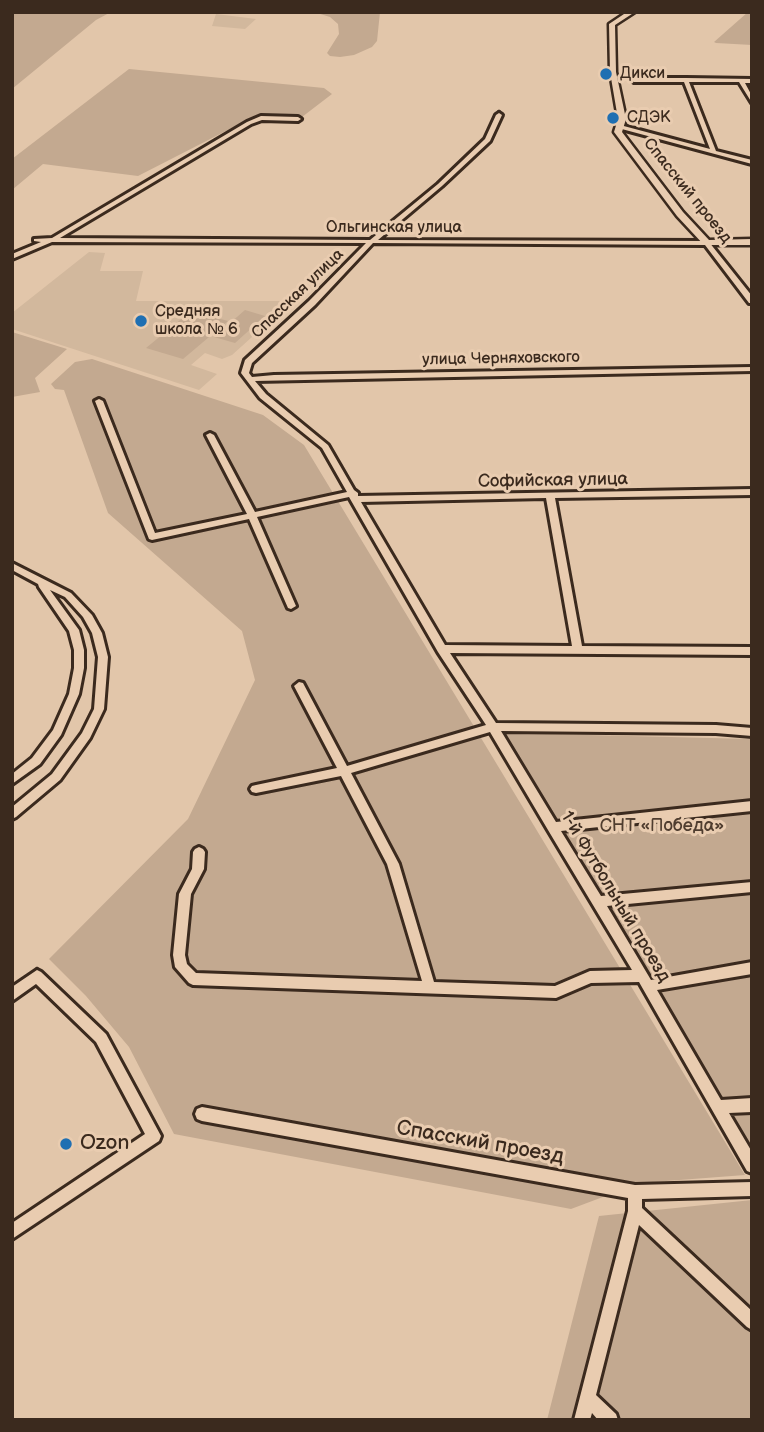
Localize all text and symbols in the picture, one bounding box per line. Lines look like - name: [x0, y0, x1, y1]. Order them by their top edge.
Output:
- place label: Дикси: [620, 64, 665, 84]
- marker: Дикси: [598, 66, 614, 82]
- place label: СДЭК: [627, 108, 670, 128]
- marker: СДЭК: [605, 110, 621, 126]
- street label: Спасский проезд: [639, 135, 735, 247]
- street label: Ольгинская улица: [326, 218, 462, 238]
- street label: Спасская улица: [248, 245, 348, 343]
- place label: Средняя школа № 6: [155, 302, 238, 340]
- marker: Средняя школа № 6: [133, 313, 149, 329]
- street label: улица Черняховского: [422, 348, 580, 370]
- street label: Софийская улица: [478, 469, 628, 493]
- street label: 1-й Футбольный проезд: [555, 808, 675, 986]
- park label: СНТ «Победа»: [600, 815, 724, 837]
- street label: Спасский проезд: [394, 1116, 566, 1170]
- place label: Ozon: [80, 1131, 129, 1157]
- marker: Ozon: [58, 1136, 74, 1152]

